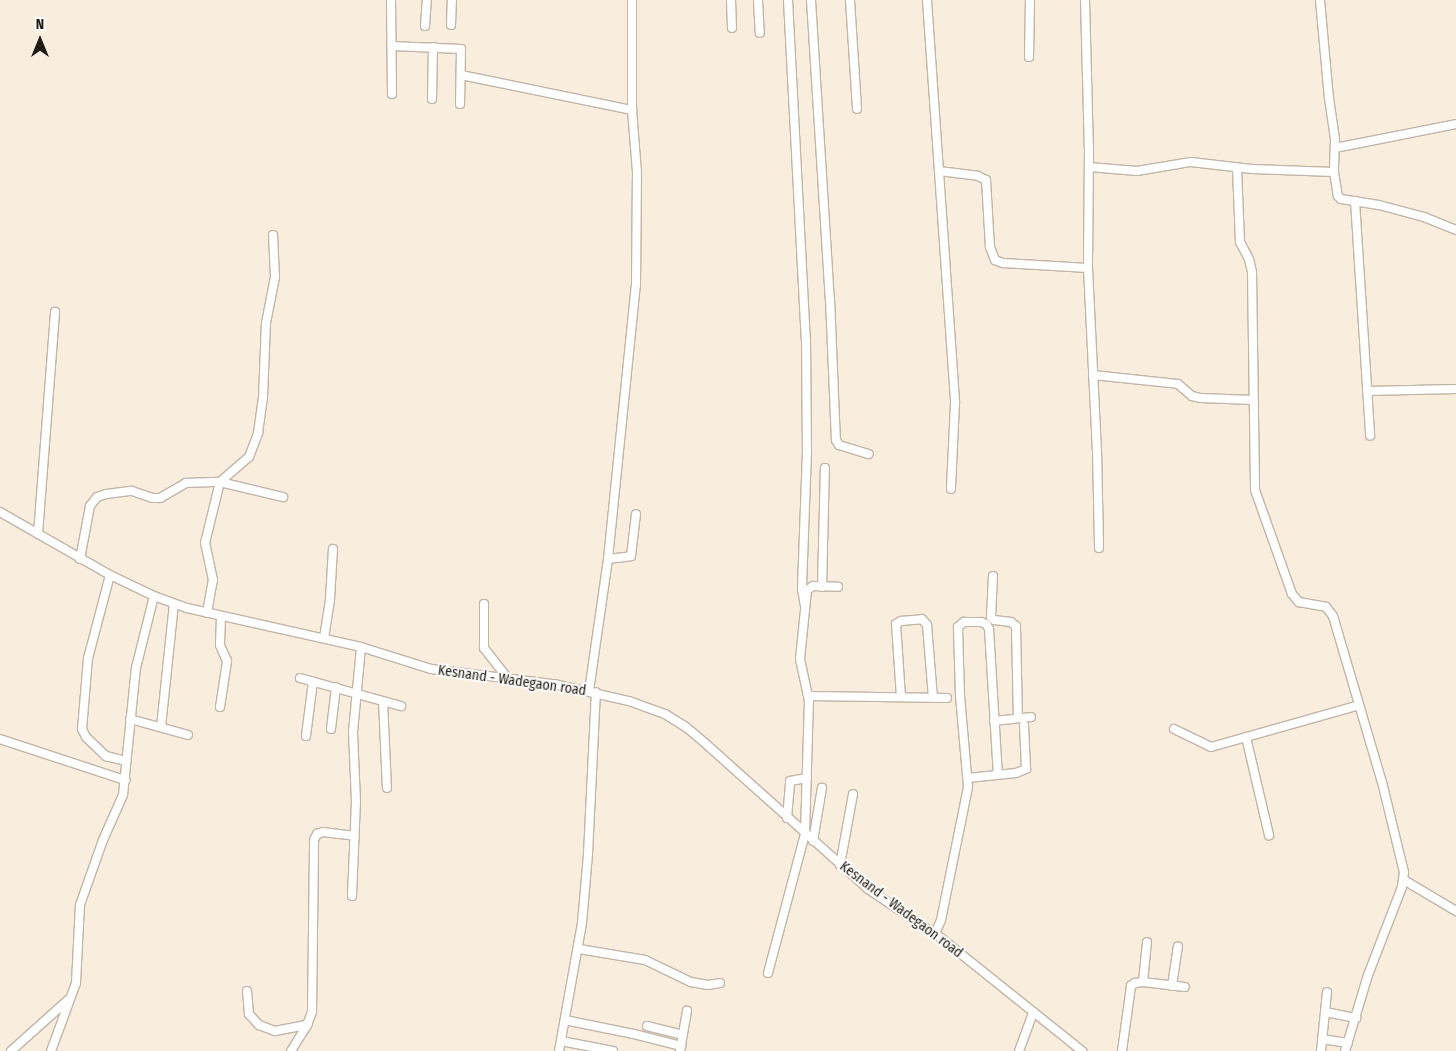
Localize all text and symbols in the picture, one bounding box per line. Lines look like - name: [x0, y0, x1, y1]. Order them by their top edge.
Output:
- north arrow: [15, 15, 65, 65]
- text: N: [36, 16, 44, 33]
- street label: Kesnand - Wadegaon road: [437, 662, 587, 700]
- street label: Kesnand - Wadegaon road: [836, 858, 966, 962]

